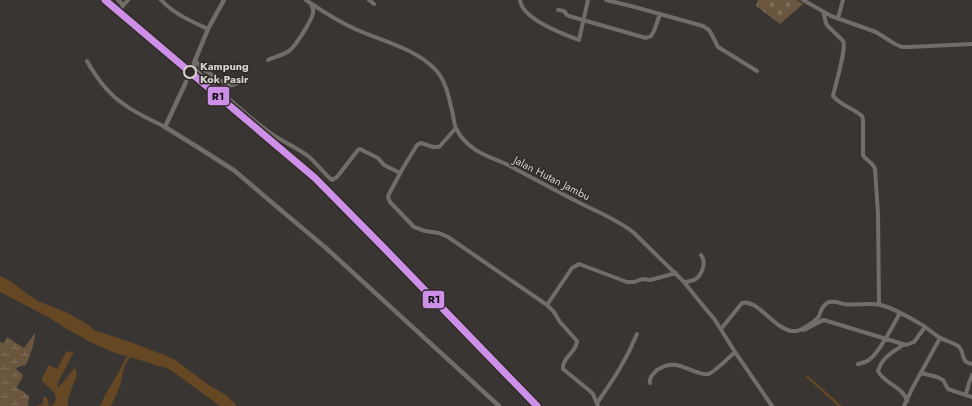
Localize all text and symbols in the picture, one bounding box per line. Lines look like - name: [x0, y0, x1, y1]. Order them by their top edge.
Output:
- place label: Kampung Kok Pasir: [200, 58, 249, 87]
- marker: Kampung Kok Pasir: [183, 65, 197, 79]
- line badge: R1: [207, 86, 230, 106]
- text: R1: [212, 88, 224, 104]
- street label: Jalan Hutan Jambu: [509, 151, 593, 204]
- line badge: R1: [422, 290, 445, 309]
- text: R1: [428, 291, 440, 307]

